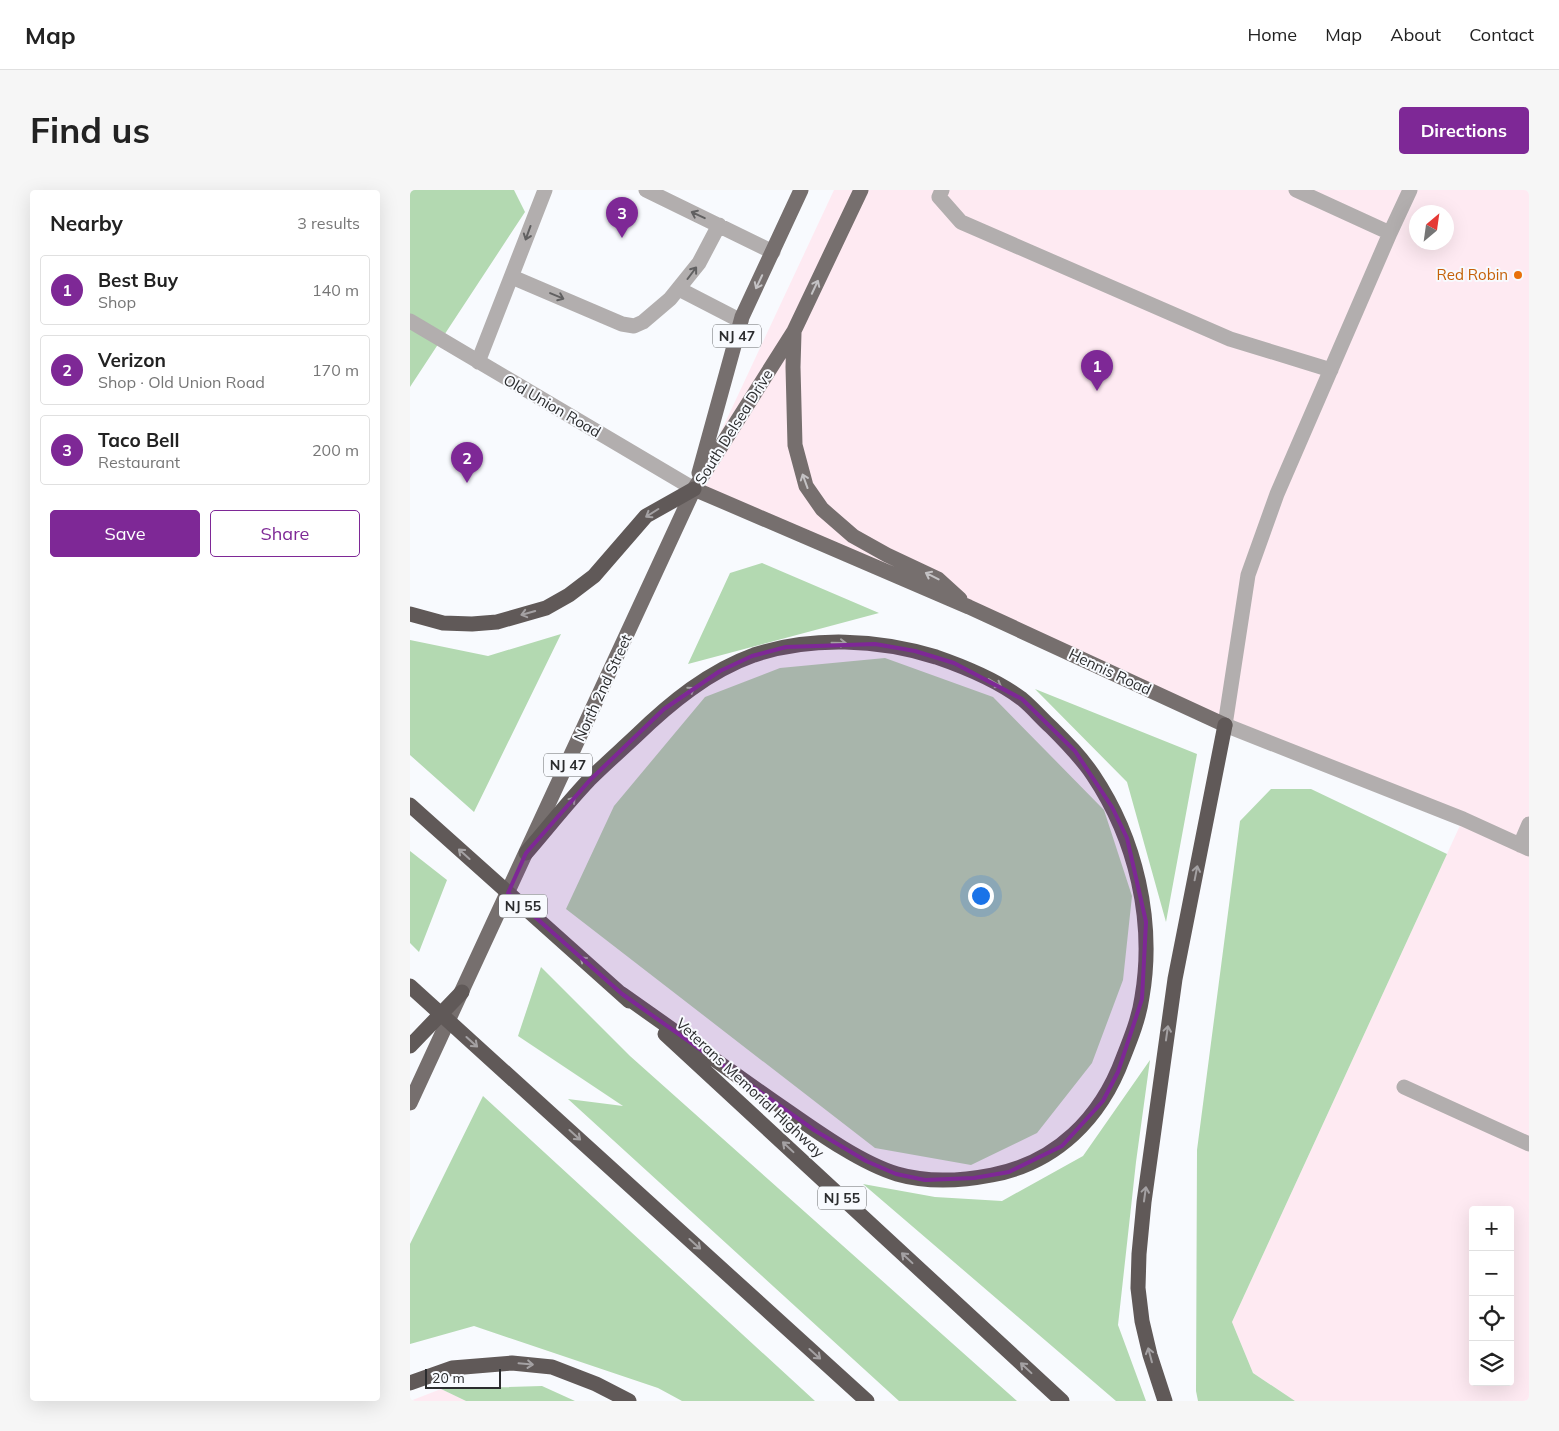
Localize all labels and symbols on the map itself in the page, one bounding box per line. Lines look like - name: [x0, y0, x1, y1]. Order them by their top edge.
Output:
- pin: 3: [606, 197, 638, 238]
- north arrow: [1409, 205, 1454, 250]
- one-way arrow: [691, 209, 706, 219]
- one-way arrow: [523, 225, 532, 241]
- place label: Red Robin: [1437, 265, 1508, 284]
- one-way arrow: [687, 266, 697, 280]
- marker: Red Robin: [1512, 269, 1524, 281]
- one-way arrow: [754, 274, 763, 289]
- one-way arrow: [811, 280, 821, 295]
- one-way arrow: [549, 292, 564, 302]
- road number: NJ 47: [713, 324, 761, 348]
- pin: 1: [1081, 350, 1113, 391]
- street label: South Delsea Drive: [690, 366, 777, 488]
- street label: Old Union Road: [500, 370, 604, 441]
- pin: 2: [451, 442, 483, 483]
- one-way arrow: [800, 474, 809, 489]
- one-way arrow: [645, 508, 659, 519]
- one-way arrow: [925, 571, 940, 580]
- one-way arrow: [520, 609, 536, 618]
- street label: North 2nd Street: [569, 631, 636, 744]
- one-way arrow: [831, 638, 847, 647]
- street label: Hennis Road: [1066, 644, 1155, 699]
- one-way arrow: [987, 678, 1001, 688]
- one-way arrow: [681, 687, 695, 697]
- road number: NJ 47: [544, 754, 592, 776]
- one-way arrow: [564, 797, 575, 810]
- one-way arrow: [458, 848, 471, 860]
- one-way arrow: [1191, 865, 1201, 881]
- your location: [968, 883, 994, 909]
- road number: NJ 55: [499, 894, 547, 918]
- one-way arrow: [579, 956, 592, 968]
- street label: Veterans Memorial Highway: [672, 1014, 829, 1162]
- one-way arrow: [1162, 1025, 1172, 1041]
- one-way arrow: [466, 1036, 479, 1048]
- one-way arrow: [568, 1129, 581, 1141]
- one-way arrow: [781, 1141, 794, 1153]
- road number: NJ 55: [818, 1186, 866, 1210]
- one-way arrow: [1140, 1186, 1150, 1202]
- one-way arrow: [689, 1238, 702, 1250]
- one-way arrow: [901, 1252, 913, 1264]
- one-way arrow: [1145, 1347, 1154, 1363]
- one-way arrow: [809, 1348, 822, 1360]
- one-way arrow: [518, 1360, 534, 1369]
- one-way arrow: [1020, 1362, 1033, 1374]
- scale bar: [425, 1366, 501, 1389]

